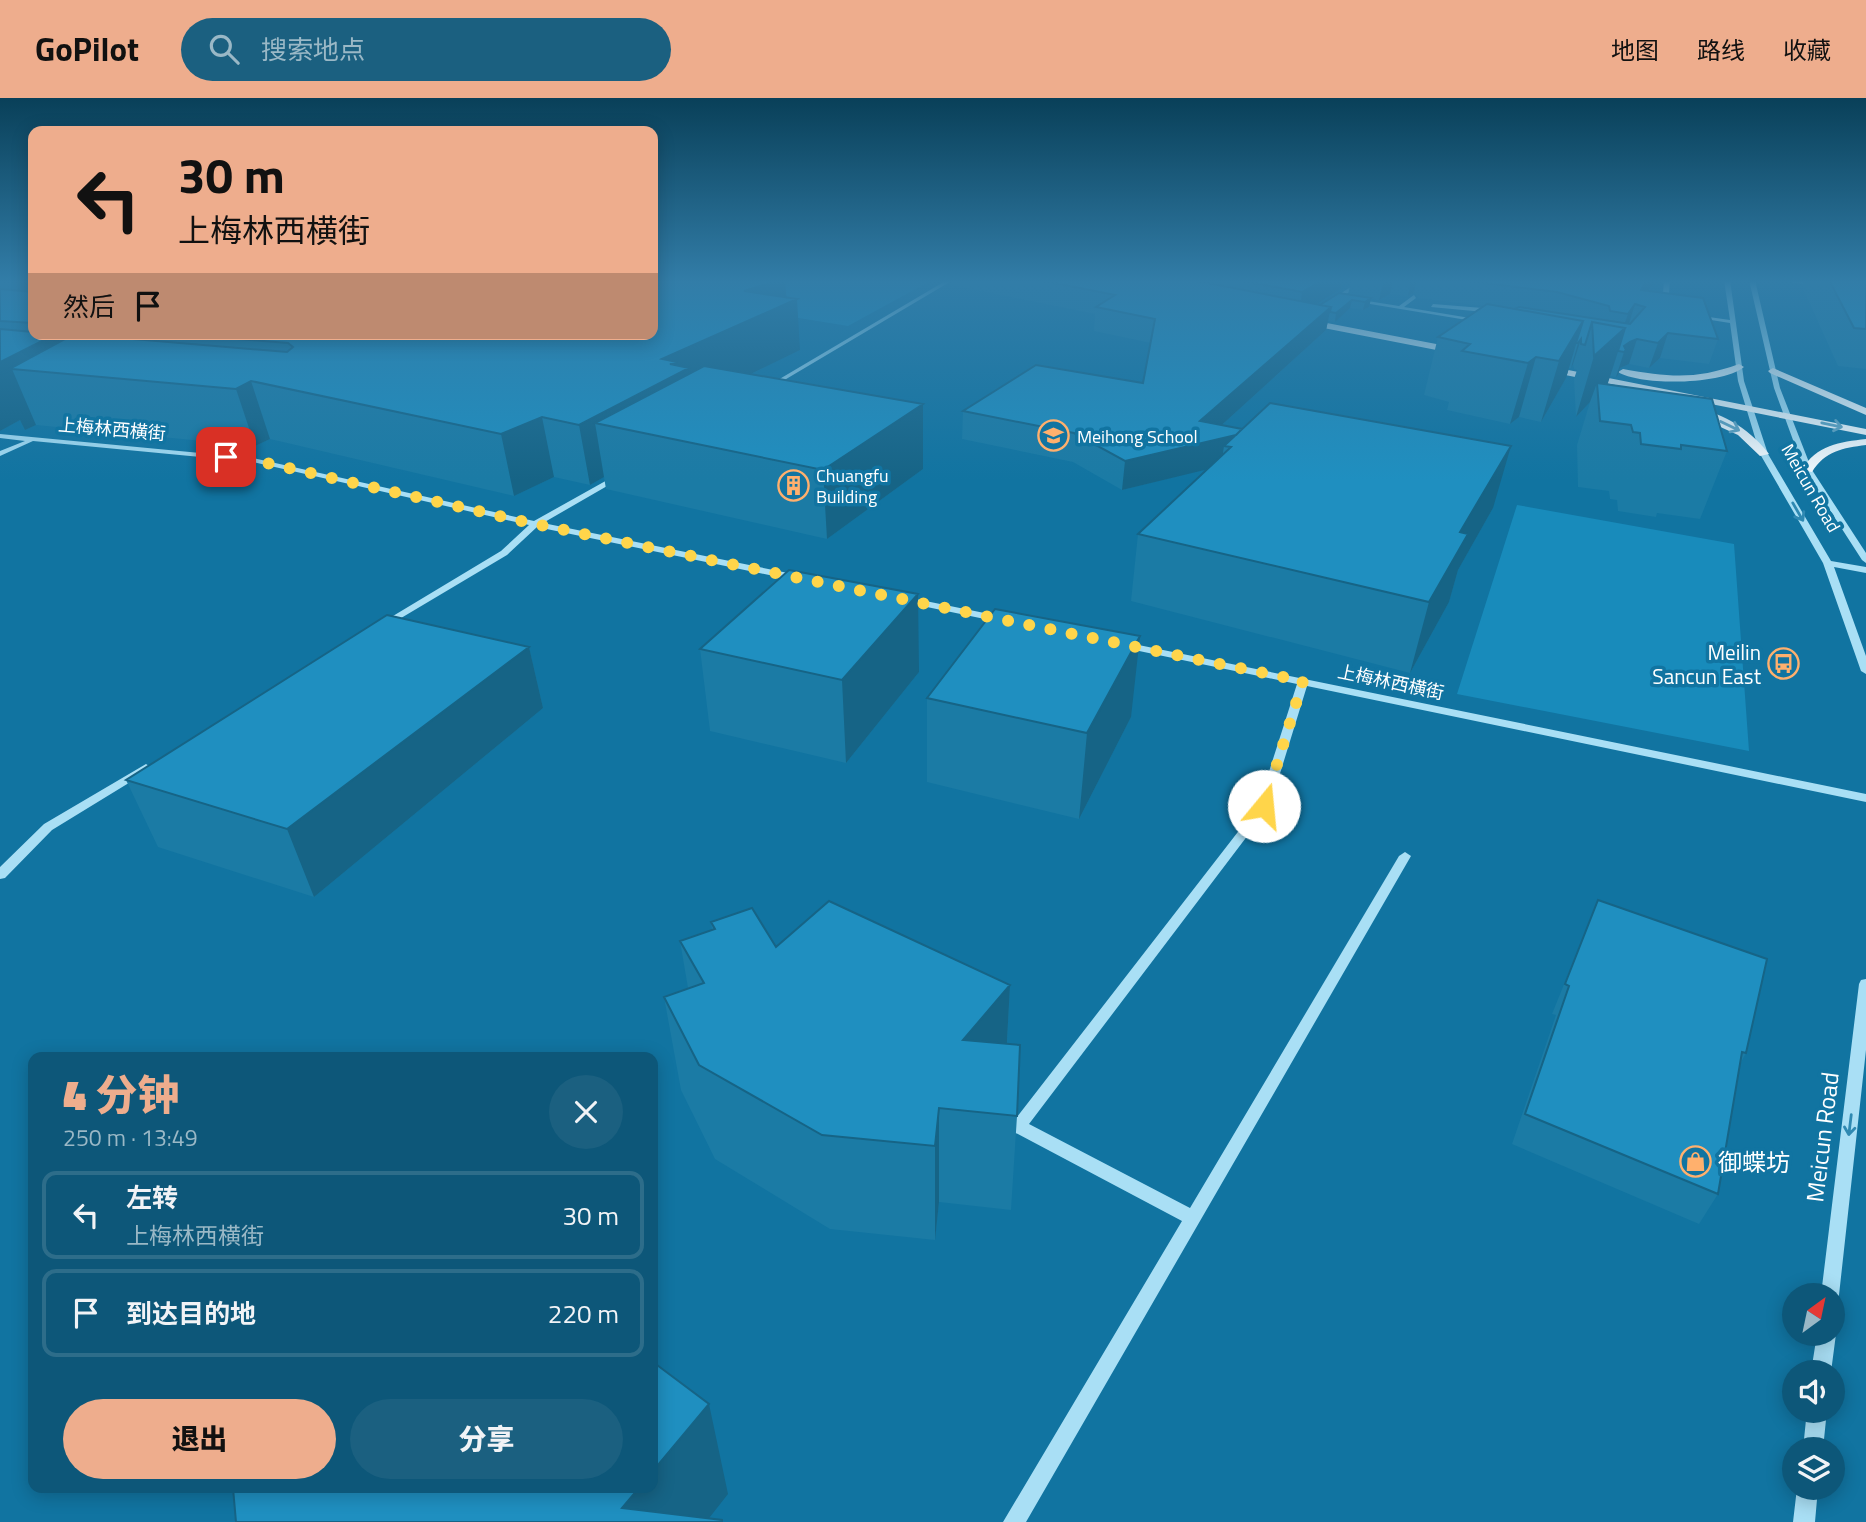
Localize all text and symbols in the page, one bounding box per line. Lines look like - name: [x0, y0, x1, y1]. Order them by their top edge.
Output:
- search box: [181, 18, 671, 81]
- text: GoPilot: [35, 24, 139, 74]
- icon: search: [205, 30, 243, 68]
- text: 搜索地点: [261, 30, 365, 69]
- text: 地图: [1611, 32, 1659, 68]
- text: 路线: [1697, 32, 1745, 68]
- text: 收藏: [1783, 32, 1831, 68]
- text: 30 m: [178, 137, 285, 212]
- icon: left: [63, 154, 154, 245]
- text: 上梅林西横街: [178, 206, 370, 254]
- text: 然后: [63, 287, 115, 326]
- icon: arrive: [129, 287, 167, 325]
- street label: 上梅林西横街: [57, 411, 167, 447]
- school or university icon: Meihong School: [1037, 419, 1071, 453]
- one-way arrow: [1820, 419, 1843, 433]
- one-way arrow: [1719, 420, 1740, 434]
- place label: Meihong School: [1077, 423, 1198, 450]
- pin: [196, 427, 256, 487]
- icon: arrive: [207, 438, 245, 476]
- street label: Meicun Road: [1775, 439, 1847, 537]
- place label: Chuangfu Building: [816, 462, 888, 510]
- building icon: Chuangfu Building: [776, 468, 810, 502]
- one-way arrow: [1792, 502, 1806, 522]
- place label: Meilin Sancun East: [1652, 636, 1762, 692]
- bus stop icon: Meilin Sancun East: [1767, 647, 1801, 681]
- street label: 上梅林西横街: [1335, 658, 1447, 706]
- position arrow: [1227, 769, 1301, 843]
- text: 4 分钟: [63, 1062, 179, 1126]
- street label: Meicun Road: [1796, 1070, 1848, 1204]
- button: close: [549, 1075, 623, 1149]
- one-way arrow: [1843, 1113, 1856, 1136]
- text: 250 m · 13:49: [63, 1120, 198, 1155]
- place label: 御蝶坊: [1718, 1144, 1790, 1180]
- shop icon: 御蝶坊: [1678, 1145, 1712, 1179]
- text: 左转: [126, 1178, 178, 1217]
- icon: left: [67, 1196, 105, 1234]
- text: 30 m: [562, 1196, 619, 1235]
- text: 上梅林西横街: [126, 1218, 264, 1253]
- north arrow: [1782, 1283, 1844, 1346]
- map controls: [1782, 1283, 1845, 1500]
- icon: arrive: [67, 1294, 105, 1332]
- text: 到达目的地: [126, 1294, 256, 1333]
- text: 220 m: [548, 1294, 619, 1333]
- button: sound: [1782, 1360, 1845, 1423]
- button: 退出: [63, 1399, 336, 1479]
- button: 分享: [350, 1399, 623, 1479]
- button: layers: [1782, 1437, 1845, 1500]

